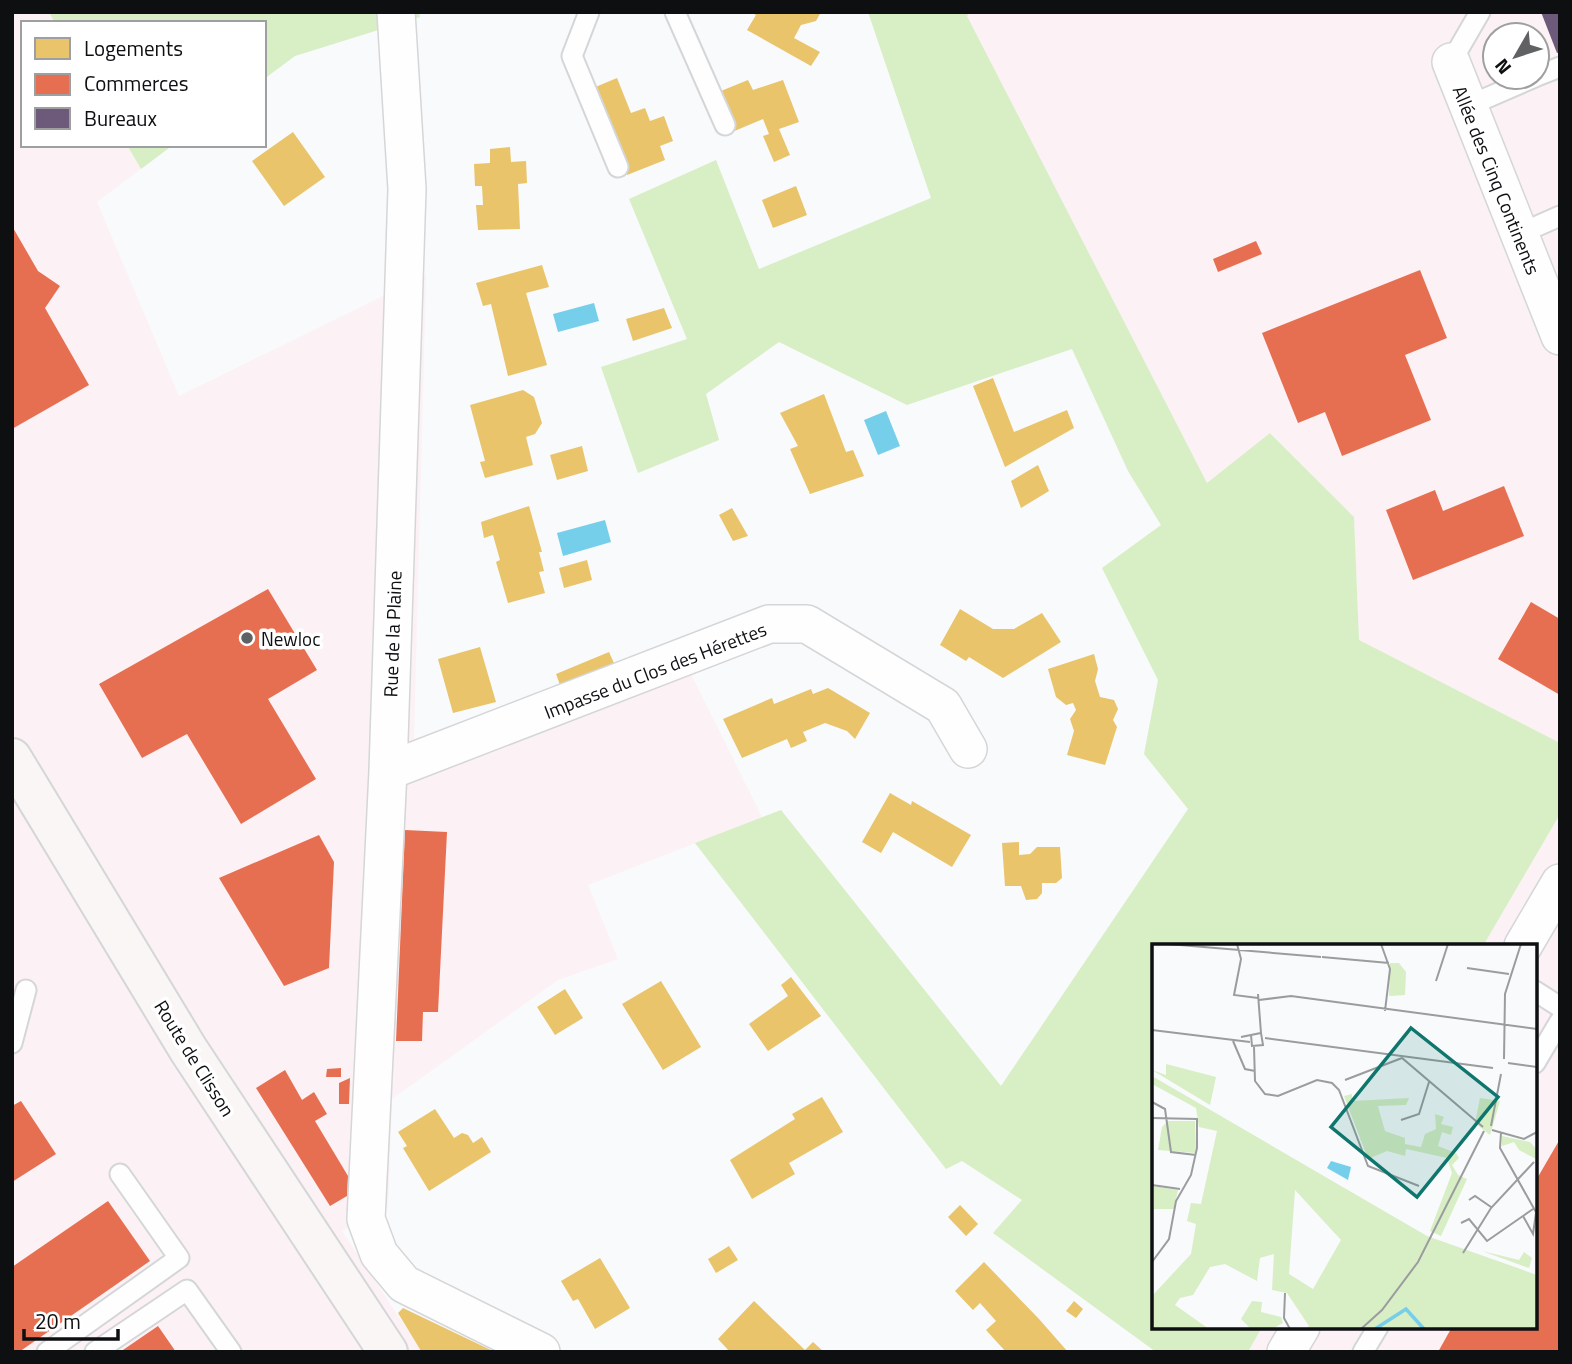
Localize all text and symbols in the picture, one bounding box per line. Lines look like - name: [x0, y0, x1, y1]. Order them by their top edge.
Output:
- legend: [21, 21, 266, 147]
- north arrow: [1481, 21, 1551, 91]
- text: Logements: [84, 32, 183, 64]
- text: N: [1487, 53, 1518, 81]
- text: Commerces: [84, 67, 188, 99]
- street label: Allée des Cinq Continents: [1446, 81, 1548, 279]
- text: Bureaux: [84, 102, 157, 134]
- street label: Rue de la Plaine: [375, 570, 409, 698]
- street label: Impasse du Clos des Hérettes: [539, 614, 771, 726]
- place label: Newloc: [261, 624, 320, 653]
- marker: Newloc: [239, 630, 255, 646]
- inset map: [1152, 944, 1537, 1329]
- street label: Route de Clisson: [148, 994, 242, 1122]
- scale bar: [24, 1298, 119, 1342]
- text: 20 m: [35, 1305, 81, 1337]

